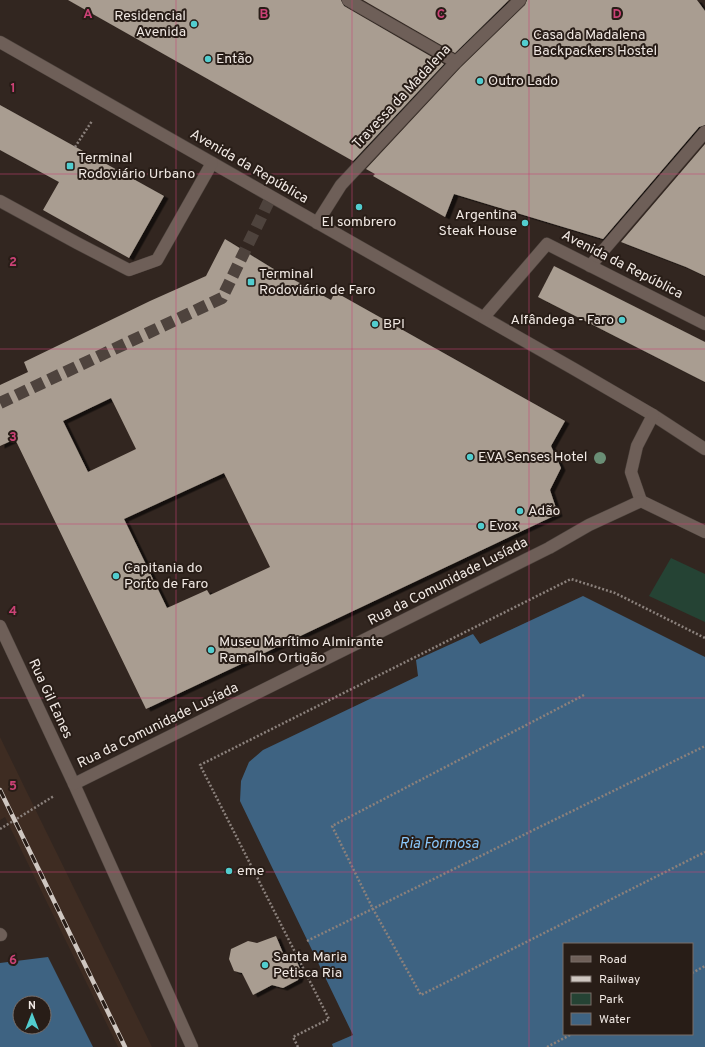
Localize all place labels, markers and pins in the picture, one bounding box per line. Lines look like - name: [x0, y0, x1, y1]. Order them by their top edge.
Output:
- place label: Residencial Avenida: [114, 8, 186, 41]
- marker: Residencial Avenida: [189, 19, 199, 29]
- place label: Casa da Madalena Backpackers Hostel: [533, 27, 657, 60]
- marker: Casa da Madalena Backpackers Hostel: [520, 38, 530, 48]
- place label: Então: [216, 51, 253, 68]
- marker: Então: [203, 54, 213, 64]
- place label: Outro Lado: [488, 73, 558, 90]
- marker: Outro Lado: [475, 76, 485, 86]
- place label: Terminal Rodoviário Urbano: [78, 150, 195, 183]
- marker: Terminal Rodoviário Urbano: [65, 161, 75, 171]
- marker: El sombrero: [354, 202, 364, 212]
- place label: Argentina Steak House: [439, 207, 517, 240]
- place label: El sombrero: [322, 214, 397, 231]
- marker: Argentina Steak House: [520, 218, 530, 228]
- place label: Terminal Rodoviário de Faro: [259, 266, 376, 299]
- marker: Terminal Rodoviário de Faro: [246, 277, 256, 287]
- place label: Alfândega - Faro: [510, 312, 614, 329]
- marker: Alfândega - Faro: [617, 315, 627, 325]
- place label: BPI: [383, 316, 405, 333]
- marker: BPI: [370, 319, 380, 329]
- place label: EVA Senses Hotel: [478, 449, 588, 466]
- marker: EVA Senses Hotel: [465, 452, 475, 462]
- place label: Adão: [528, 503, 561, 520]
- marker: Adão: [515, 506, 525, 516]
- place label: Evox: [489, 518, 519, 535]
- marker: Evox: [476, 521, 486, 531]
- place label: Capitania do Porto de Faro: [124, 560, 209, 593]
- marker: Capitania do Porto de Faro: [111, 571, 121, 581]
- place label: Museu Marítimo Almirante Ramalho Ortigão: [219, 634, 384, 667]
- marker: Museu Marítimo Almirante Ramalho Ortigão: [206, 645, 216, 655]
- place label: eme: [237, 863, 264, 880]
- marker: eme: [224, 866, 234, 876]
- place label: Santa Maria Petisca Ria: [273, 949, 347, 982]
- marker: Santa Maria Petisca Ria: [260, 960, 270, 970]

